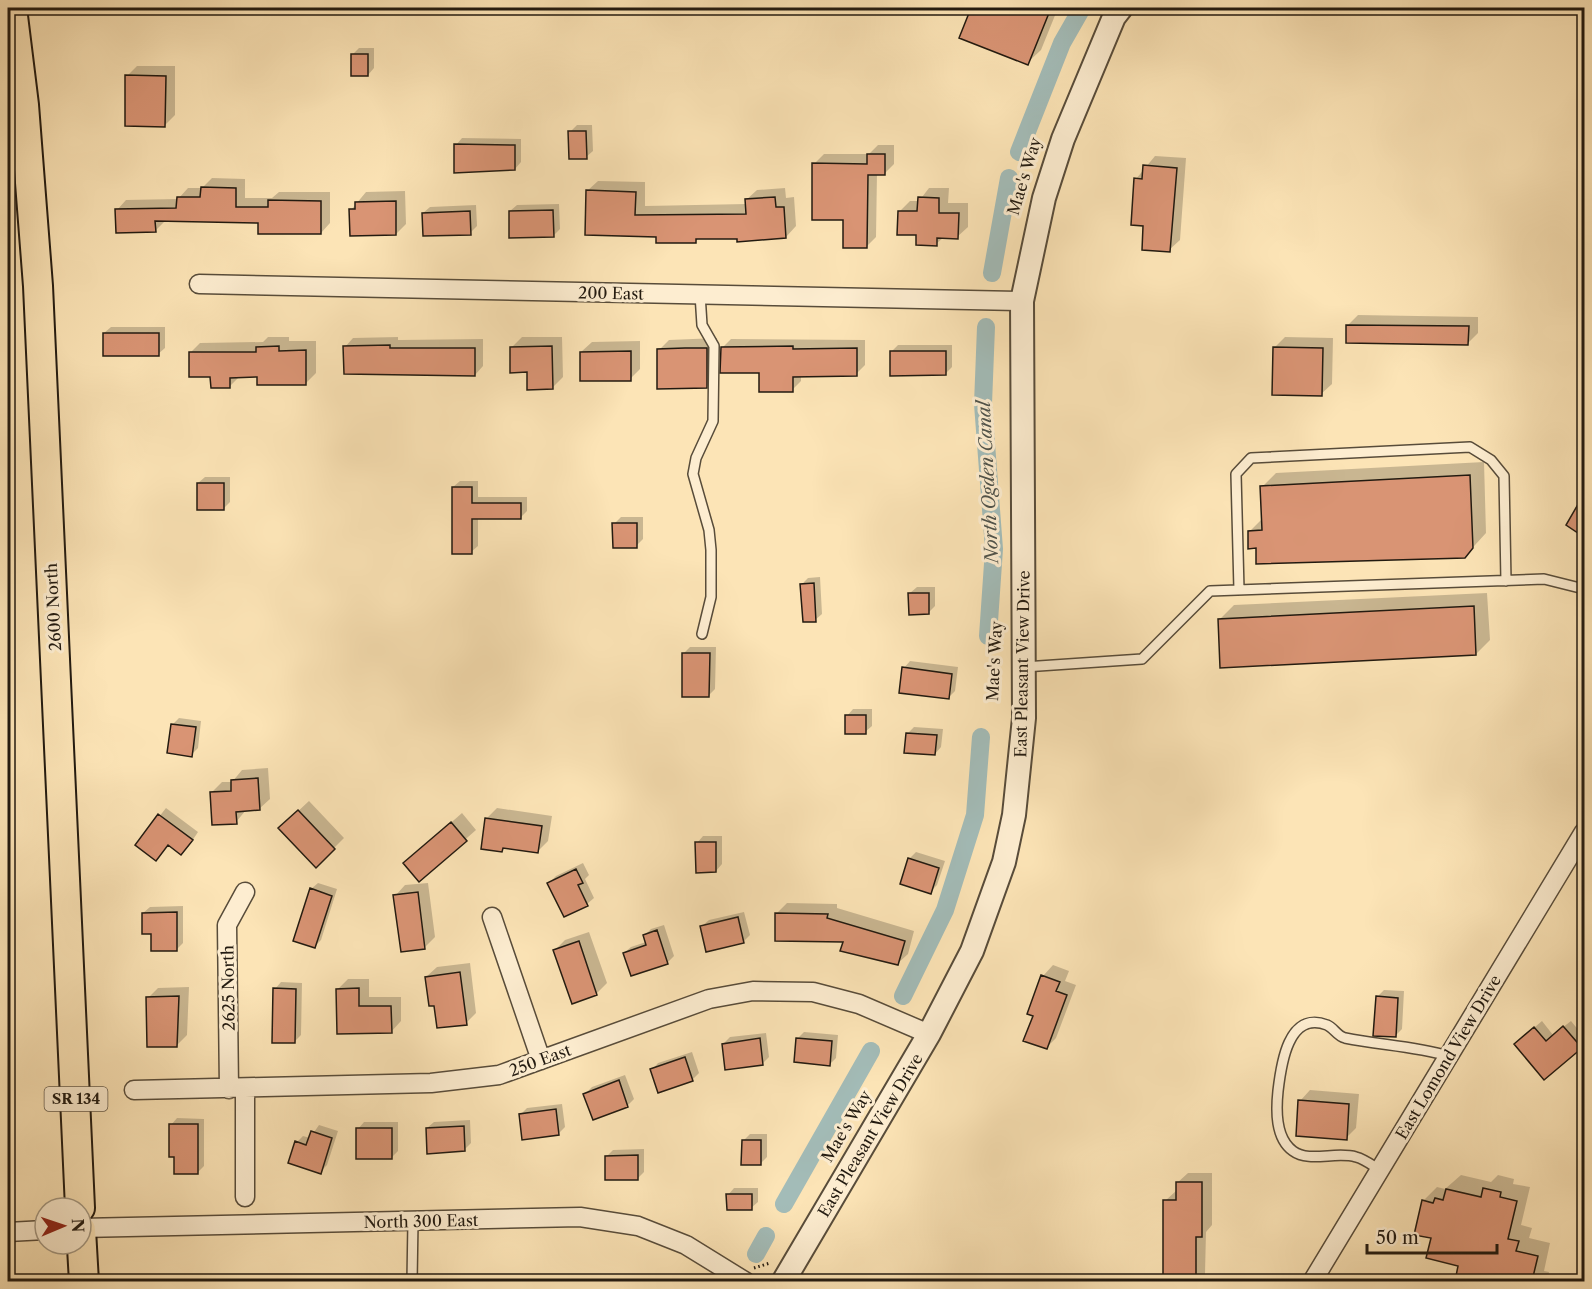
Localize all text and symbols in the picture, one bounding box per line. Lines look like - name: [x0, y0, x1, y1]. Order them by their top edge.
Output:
- street label: Mae's Way: [1003, 134, 1046, 217]
- street label: 200 East: [578, 282, 644, 304]
- water label: North Ogden Canal: [973, 398, 1003, 566]
- street label: 2600 North: [41, 562, 65, 652]
- street label: East Pleasant View Drive: [1010, 570, 1034, 758]
- street label: Mae's Way: [982, 619, 1006, 702]
- street label: 2625 North: [217, 945, 239, 1031]
- street label: East Lomond View Drive: [1391, 971, 1505, 1143]
- street label: 250 East: [506, 1039, 574, 1080]
- street label: East Pleasant View Drive: [813, 1049, 927, 1220]
- street label: Mae's Way: [817, 1086, 876, 1166]
- road number: SR 134: [44, 1087, 107, 1111]
- north arrow: [33, 1196, 93, 1256]
- street label: North 300 East: [364, 1210, 479, 1232]
- scale bar: [1367, 1217, 1498, 1255]
- text: N: [68, 1218, 88, 1233]
- text: 50 m: [1376, 1227, 1419, 1249]

